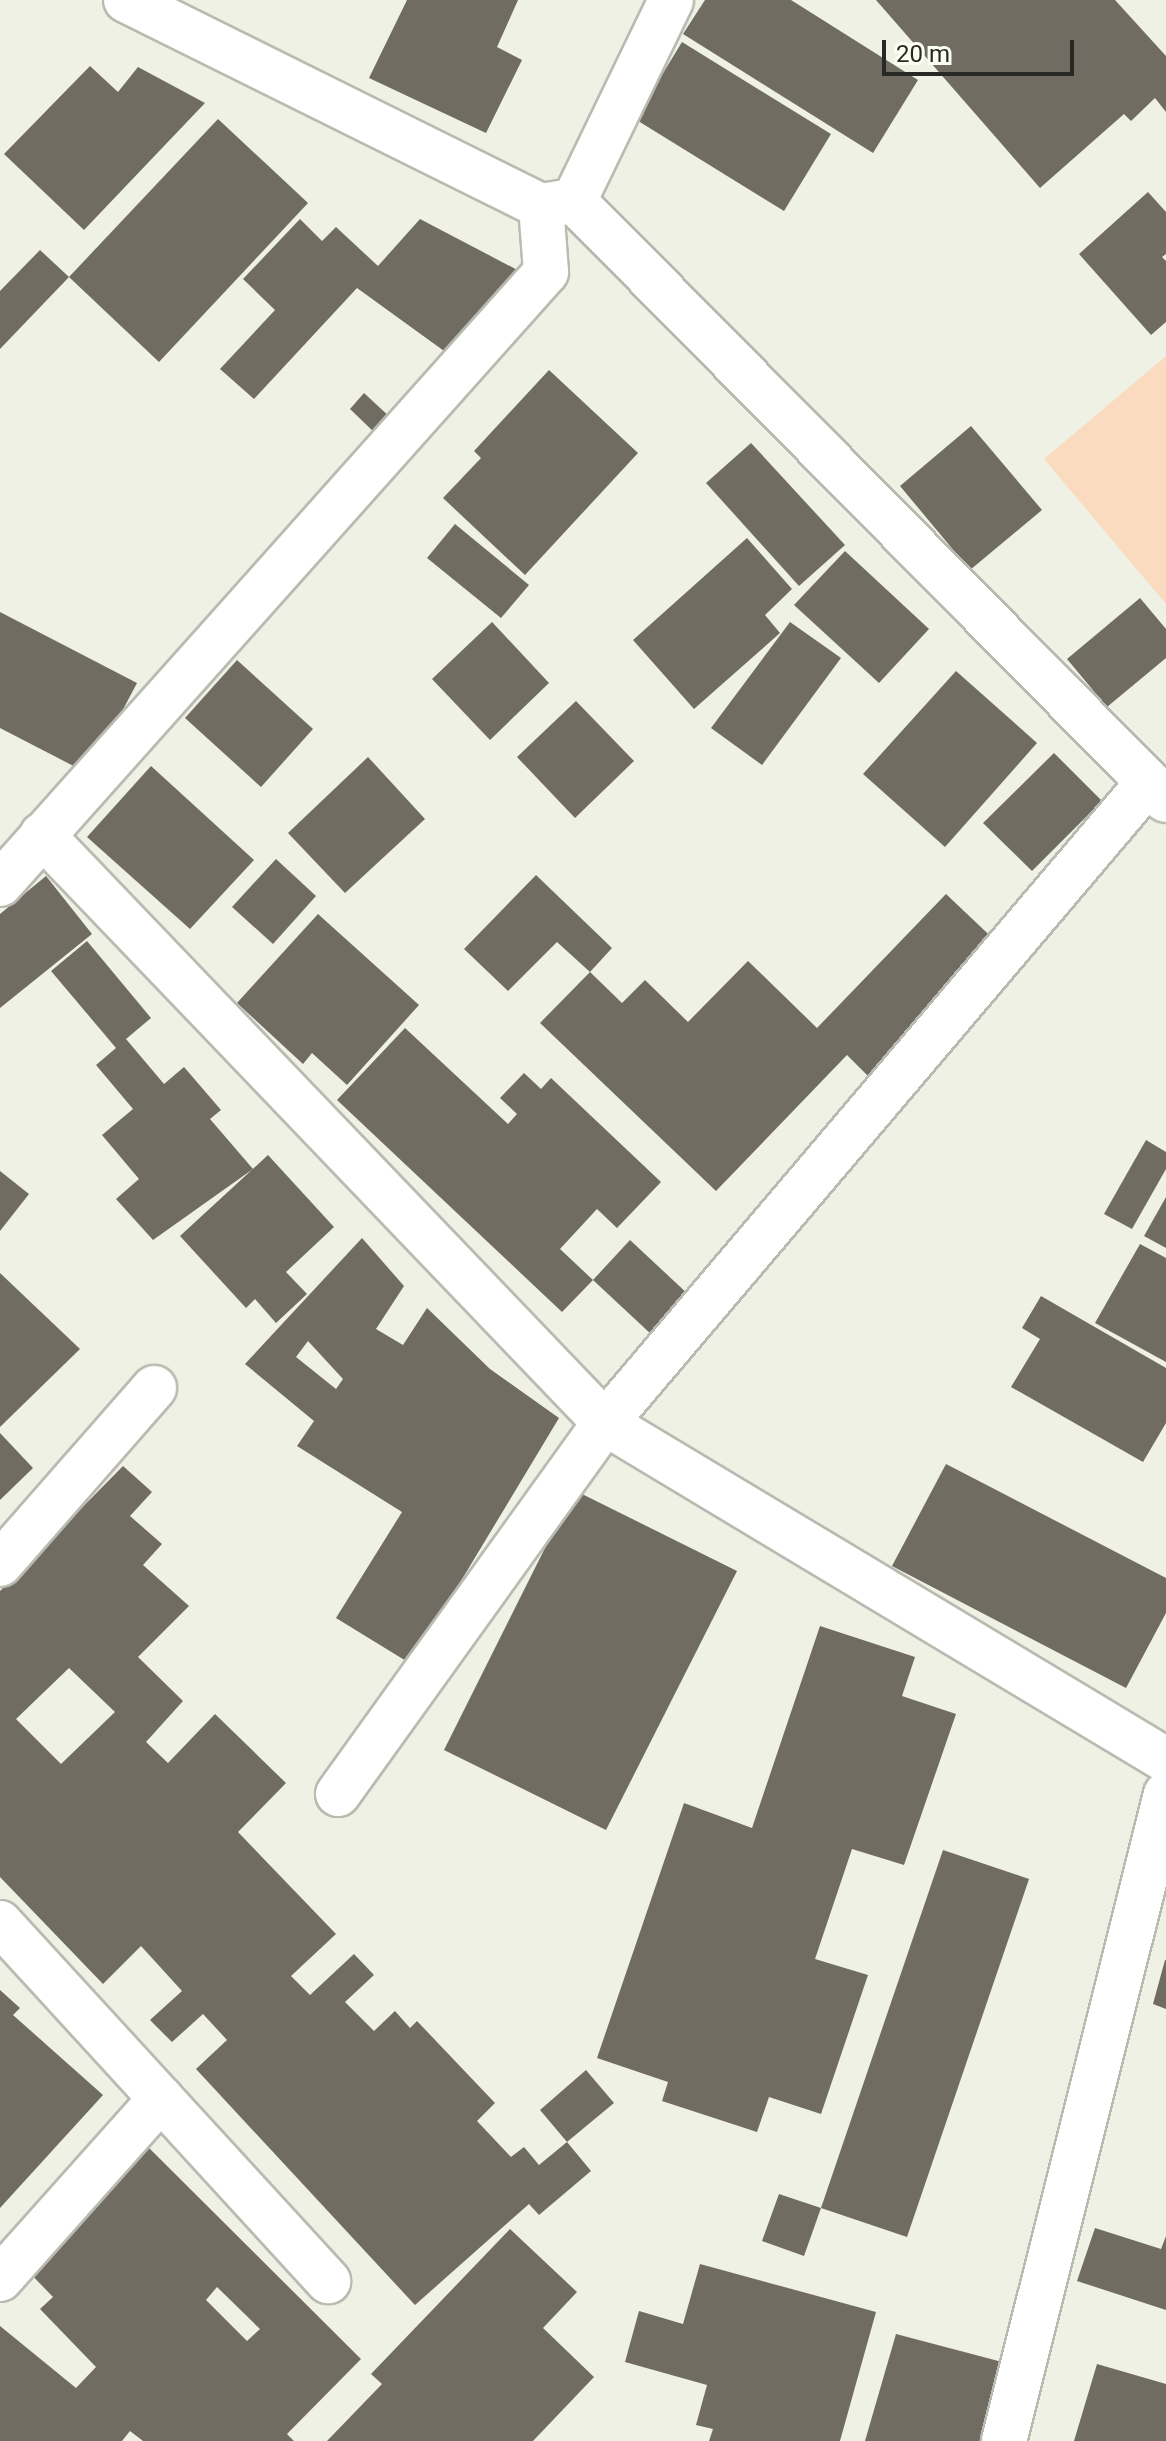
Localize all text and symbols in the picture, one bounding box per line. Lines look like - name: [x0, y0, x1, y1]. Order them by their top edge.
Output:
- scale bar: [886, 24, 1078, 74]
- text: 20 m: [896, 40, 950, 68]

